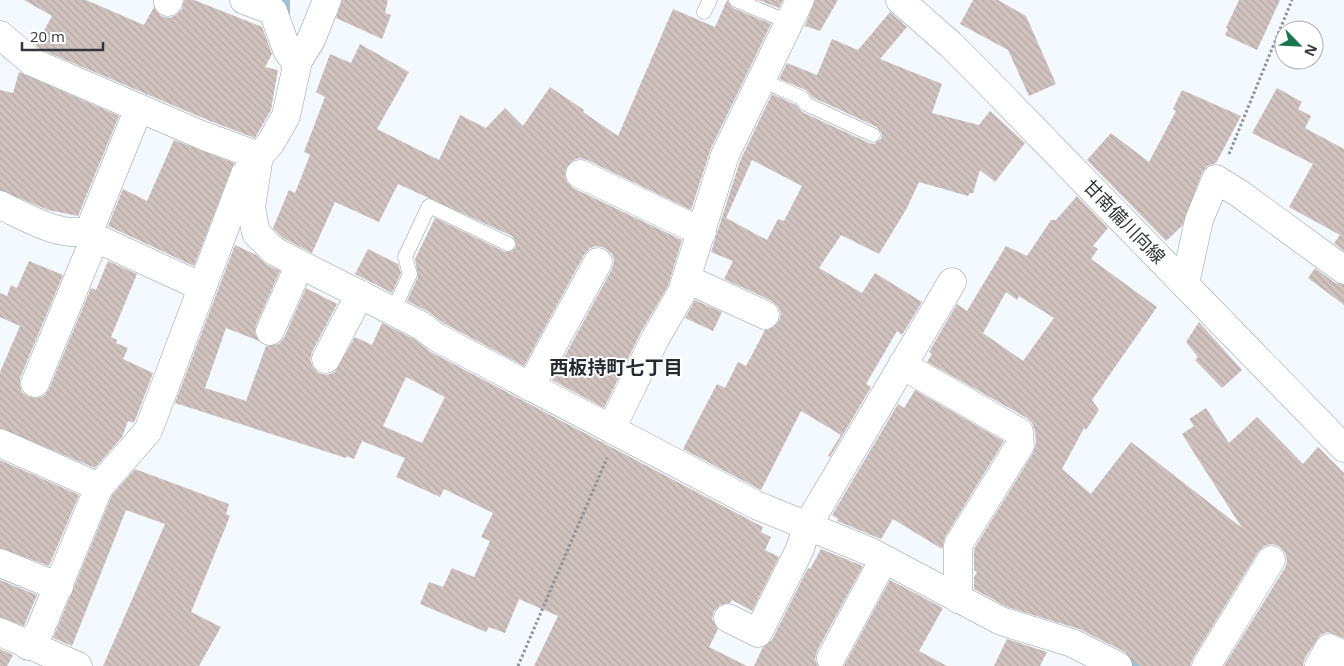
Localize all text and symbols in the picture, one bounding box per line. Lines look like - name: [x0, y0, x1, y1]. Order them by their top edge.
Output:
- scale bar: [22, 20, 104, 52]
- north arrow: [1274, 20, 1324, 70]
- text: 20 m: [30, 26, 65, 46]
- text: N: [1300, 41, 1322, 60]
- street label: 甘南備川向線: [1079, 174, 1171, 268]
- district label: 西板持町七丁目: [549, 354, 683, 380]

